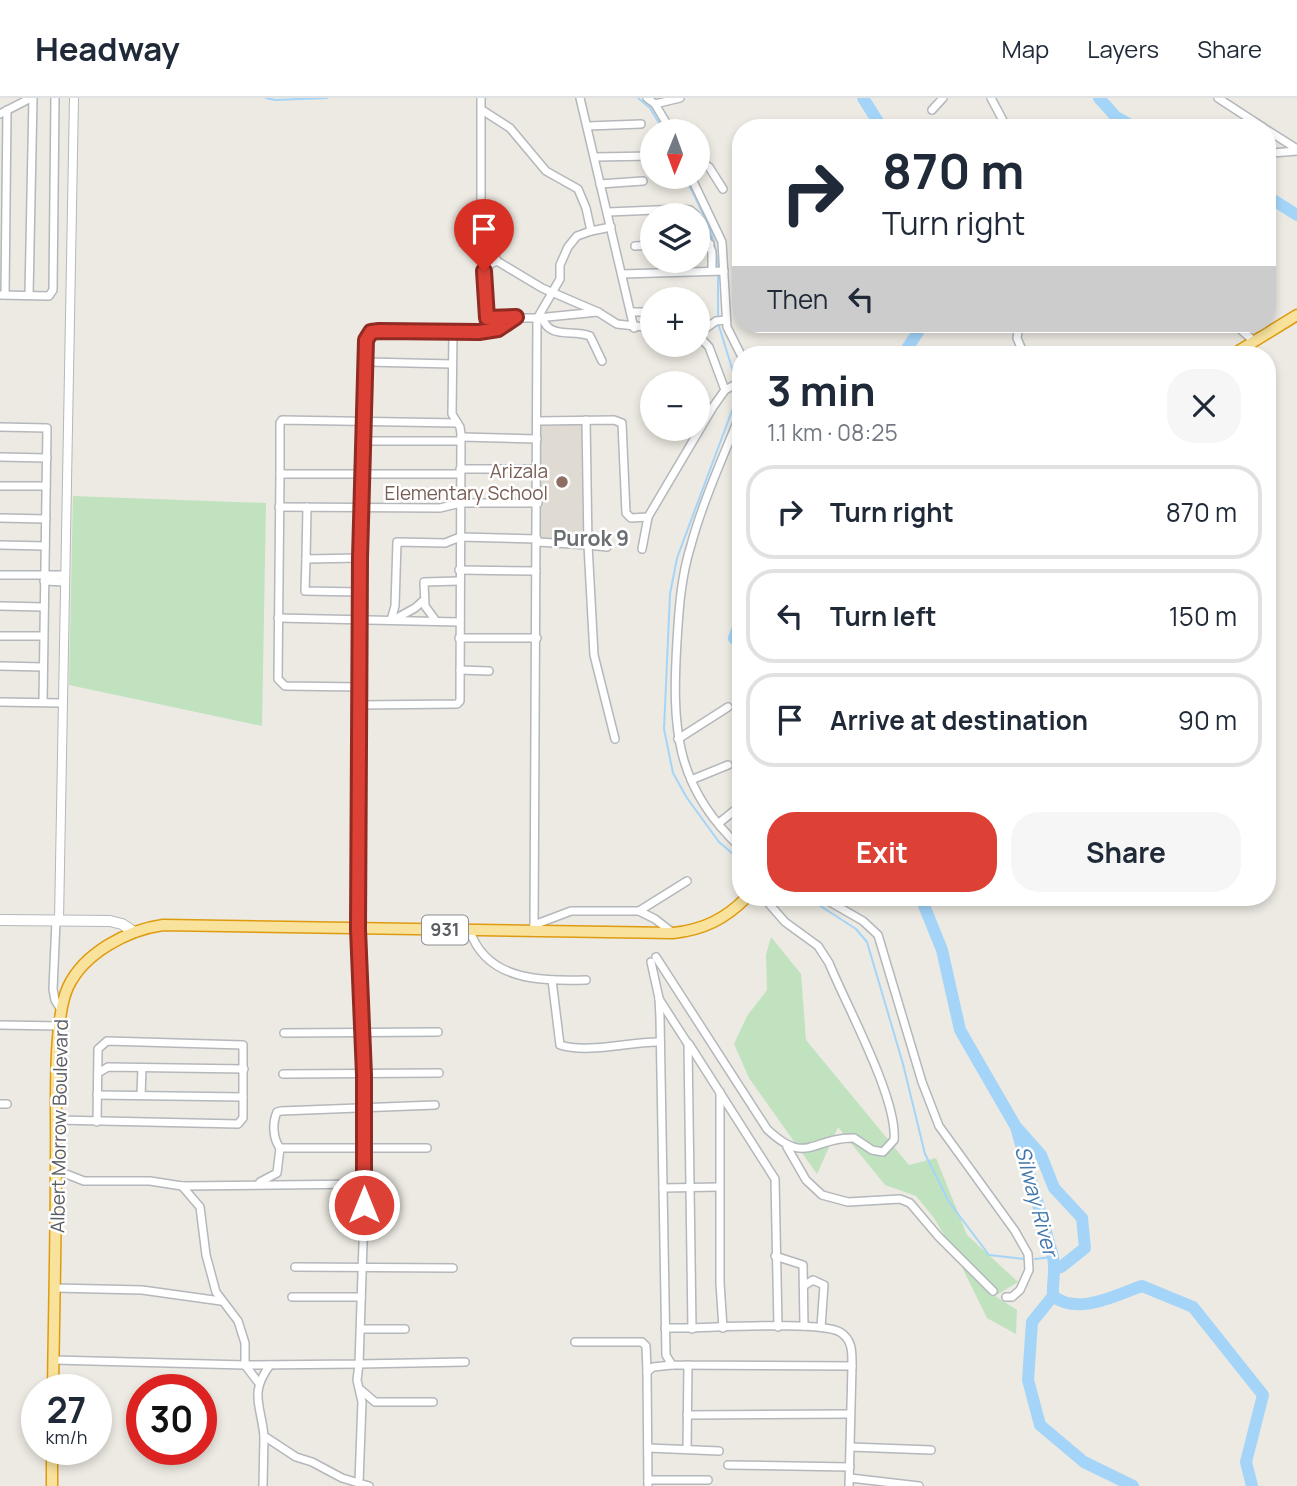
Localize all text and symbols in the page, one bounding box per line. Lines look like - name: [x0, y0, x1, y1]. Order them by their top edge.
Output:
- text: Headway: [35, 26, 180, 71]
- text: Map: [1002, 32, 1049, 65]
- text: Layers: [1087, 32, 1159, 65]
- text: Share: [1197, 32, 1262, 65]
- north arrow: [640, 119, 710, 189]
- map controls: [640, 119, 710, 441]
- text: 870 m: [882, 137, 1024, 204]
- icon: right: [767, 147, 858, 238]
- pin: [454, 199, 514, 271]
- text: Turn right: [882, 201, 1025, 245]
- button: layers: [640, 203, 710, 273]
- icon: arrive: [465, 210, 503, 248]
- icon: left: [842, 280, 880, 318]
- text: Then: [767, 281, 828, 317]
- button: +: [640, 287, 710, 357]
- text: 3 min: [767, 361, 876, 419]
- button: close: [1167, 369, 1241, 443]
- button: −: [640, 371, 710, 441]
- text: 1.1 km · 08:25: [767, 416, 898, 448]
- place label: Arizala Elementary School: [385, 458, 548, 506]
- marker: Arizala Elementary School: [554, 474, 570, 490]
- icon: right: [771, 493, 809, 531]
- text: Turn right: [830, 494, 954, 530]
- text: 870 m: [1166, 494, 1237, 530]
- district label: Purok 9: [553, 524, 629, 552]
- icon: left: [771, 597, 809, 635]
- text: Turn left: [830, 598, 937, 634]
- text: 150 m: [1169, 598, 1237, 634]
- icon: arrive: [771, 701, 809, 739]
- text: Arrive at destination: [830, 702, 1088, 738]
- text: 90 m: [1178, 702, 1237, 738]
- button: Exit: [767, 812, 997, 892]
- button: Share: [1011, 812, 1241, 892]
- road number: 931: [422, 916, 468, 944]
- street label: Albert Morrow Boulevard: [44, 1019, 74, 1233]
- water label: Silway River: [1009, 1143, 1066, 1261]
- position arrow: [327, 1168, 401, 1242]
- speed limit sign: 30: [126, 1374, 217, 1465]
- text: 27: [47, 1386, 86, 1434]
- text: km/h: [46, 1425, 87, 1449]

